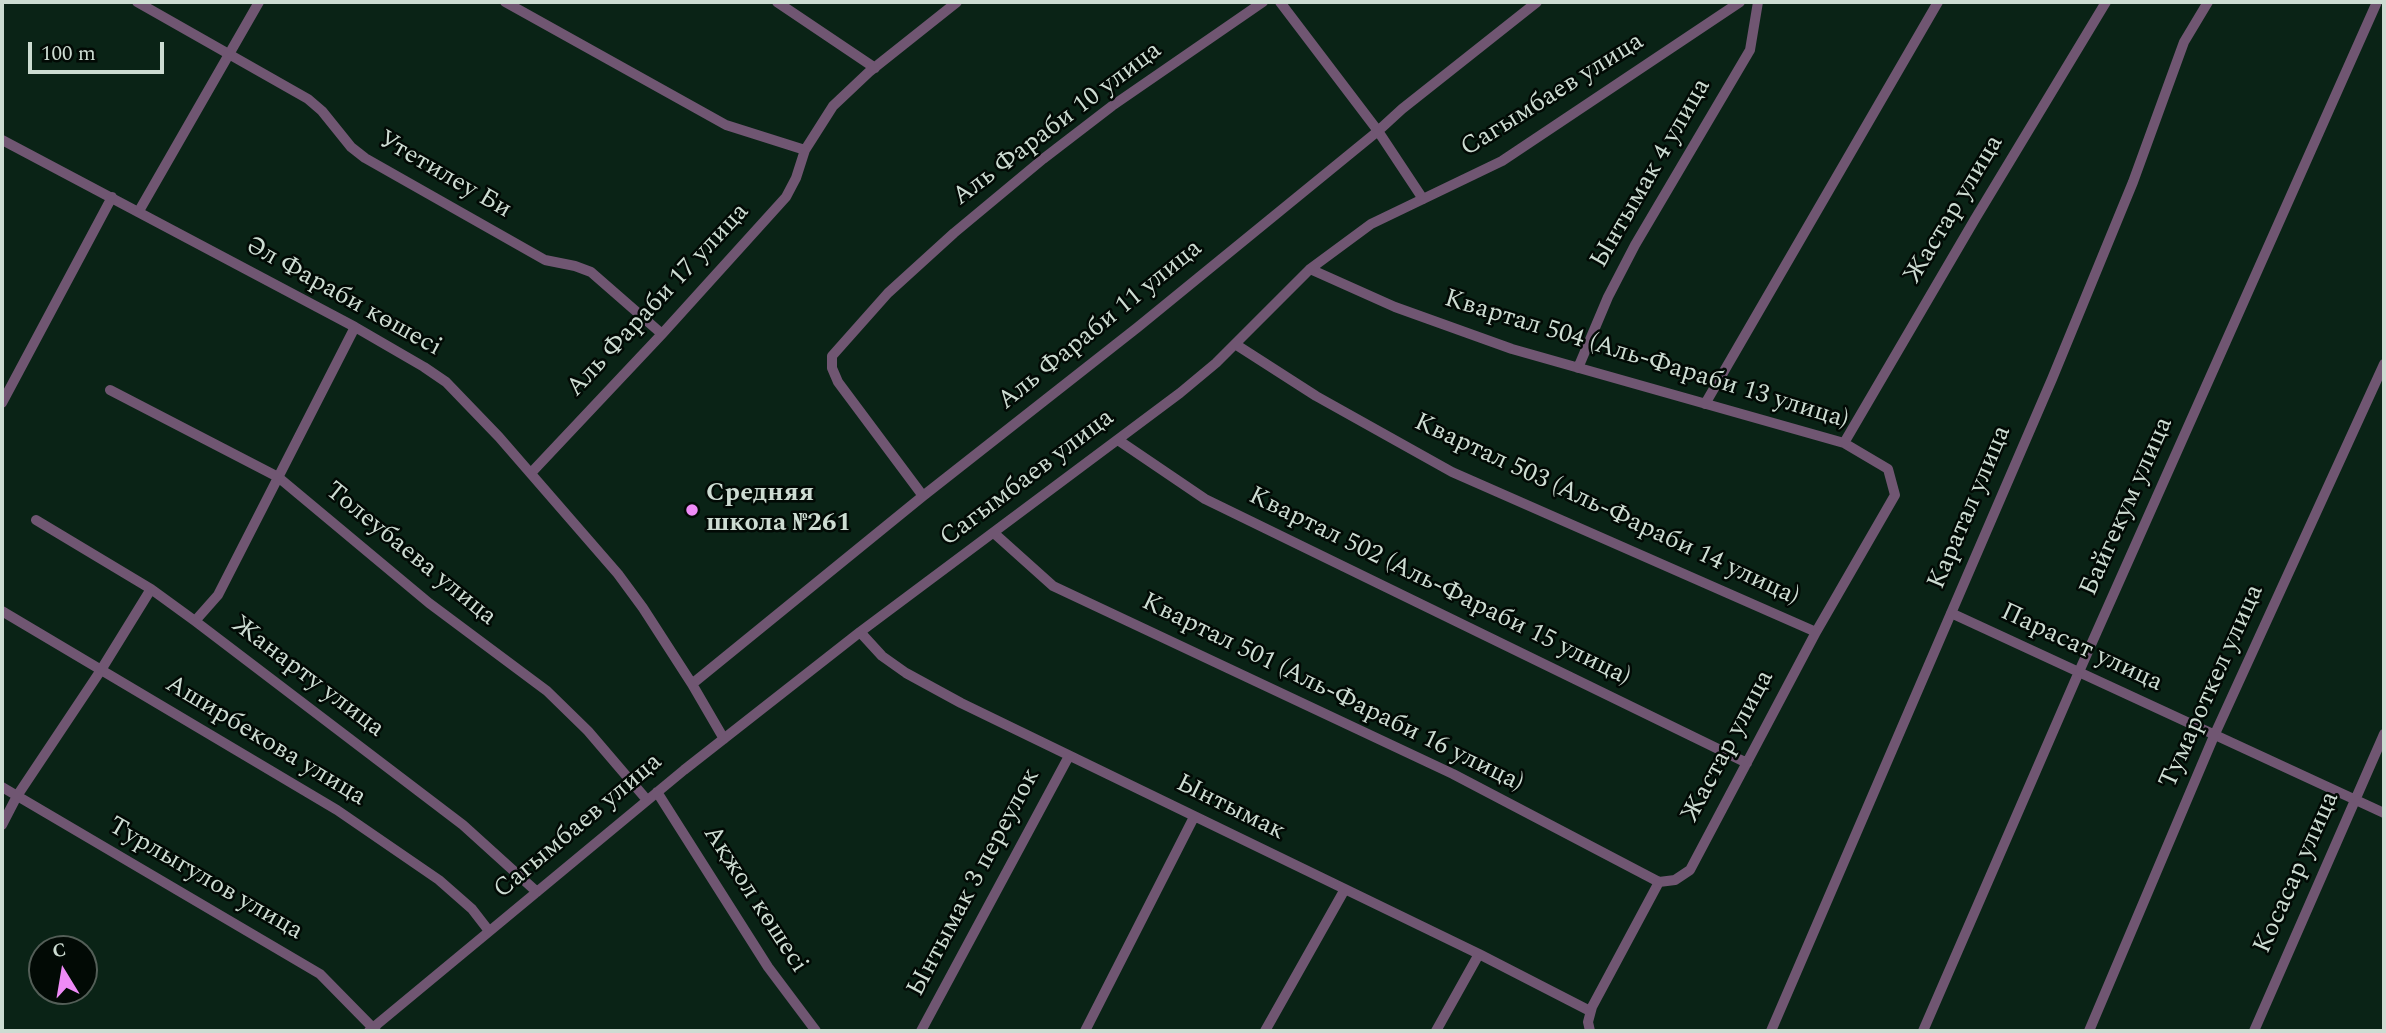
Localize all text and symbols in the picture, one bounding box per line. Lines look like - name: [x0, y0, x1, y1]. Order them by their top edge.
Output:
- street label: Сагымбаев улица: [1456, 27, 1650, 165]
- scale bar: [32, 28, 168, 72]
- street label: Аль Фараби 10 улица: [947, 36, 1169, 214]
- text: 100 m: [41, 38, 96, 70]
- street label: Ынтымак 4 улица: [1585, 74, 1719, 274]
- street label: Утетилеу Би: [372, 125, 516, 227]
- street label: Жастар улица: [1898, 130, 2012, 290]
- street label: Аль Фараби 17 улица: [561, 198, 757, 404]
- street label: Әл Фараби көшесі: [240, 231, 446, 365]
- street label: Аль Фараби 11 улица: [993, 234, 1209, 418]
- street label: Квартал 504 (Аль-Фараби 13 улица): [1440, 285, 1852, 437]
- street label: Сагымбаев улица: [935, 403, 1121, 555]
- street label: Квартал 503 (Аль-Фараби 14 улица): [1409, 408, 1803, 614]
- street label: Байгекум улица: [2075, 413, 2181, 601]
- street label: Каратал улица: [1923, 422, 2019, 594]
- street label: Толеубаева улица: [318, 476, 502, 634]
- place label: Средняя школа №261: [706, 479, 851, 540]
- street label: Квартал 502 (Аль-Фараби 15 улица): [1243, 482, 1635, 694]
- marker: Средняя школа №261: [684, 502, 700, 518]
- street label: Тумароткел улица: [2154, 580, 2272, 794]
- street label: Квартал 501 (Аль-Фараби 16 улица): [1136, 588, 1528, 800]
- street label: Парасат улица: [1995, 598, 2167, 700]
- street label: Жанарту улица: [224, 610, 390, 746]
- street label: Жастар улица: [1676, 666, 1782, 828]
- street label: Аширбекова улица: [159, 670, 371, 814]
- street label: Сагымбаев улица: [489, 748, 669, 906]
- street label: Ынтымак 3 переулок: [902, 764, 1048, 1002]
- street label: Ынтымак: [1170, 769, 1290, 849]
- street label: Косасар улица: [2248, 787, 2348, 959]
- street label: Турлыгулов улица: [102, 812, 308, 948]
- street label: Ақжол көшесі: [695, 820, 813, 980]
- north arrow: [28, 935, 98, 1005]
- text: С: [50, 935, 69, 966]

